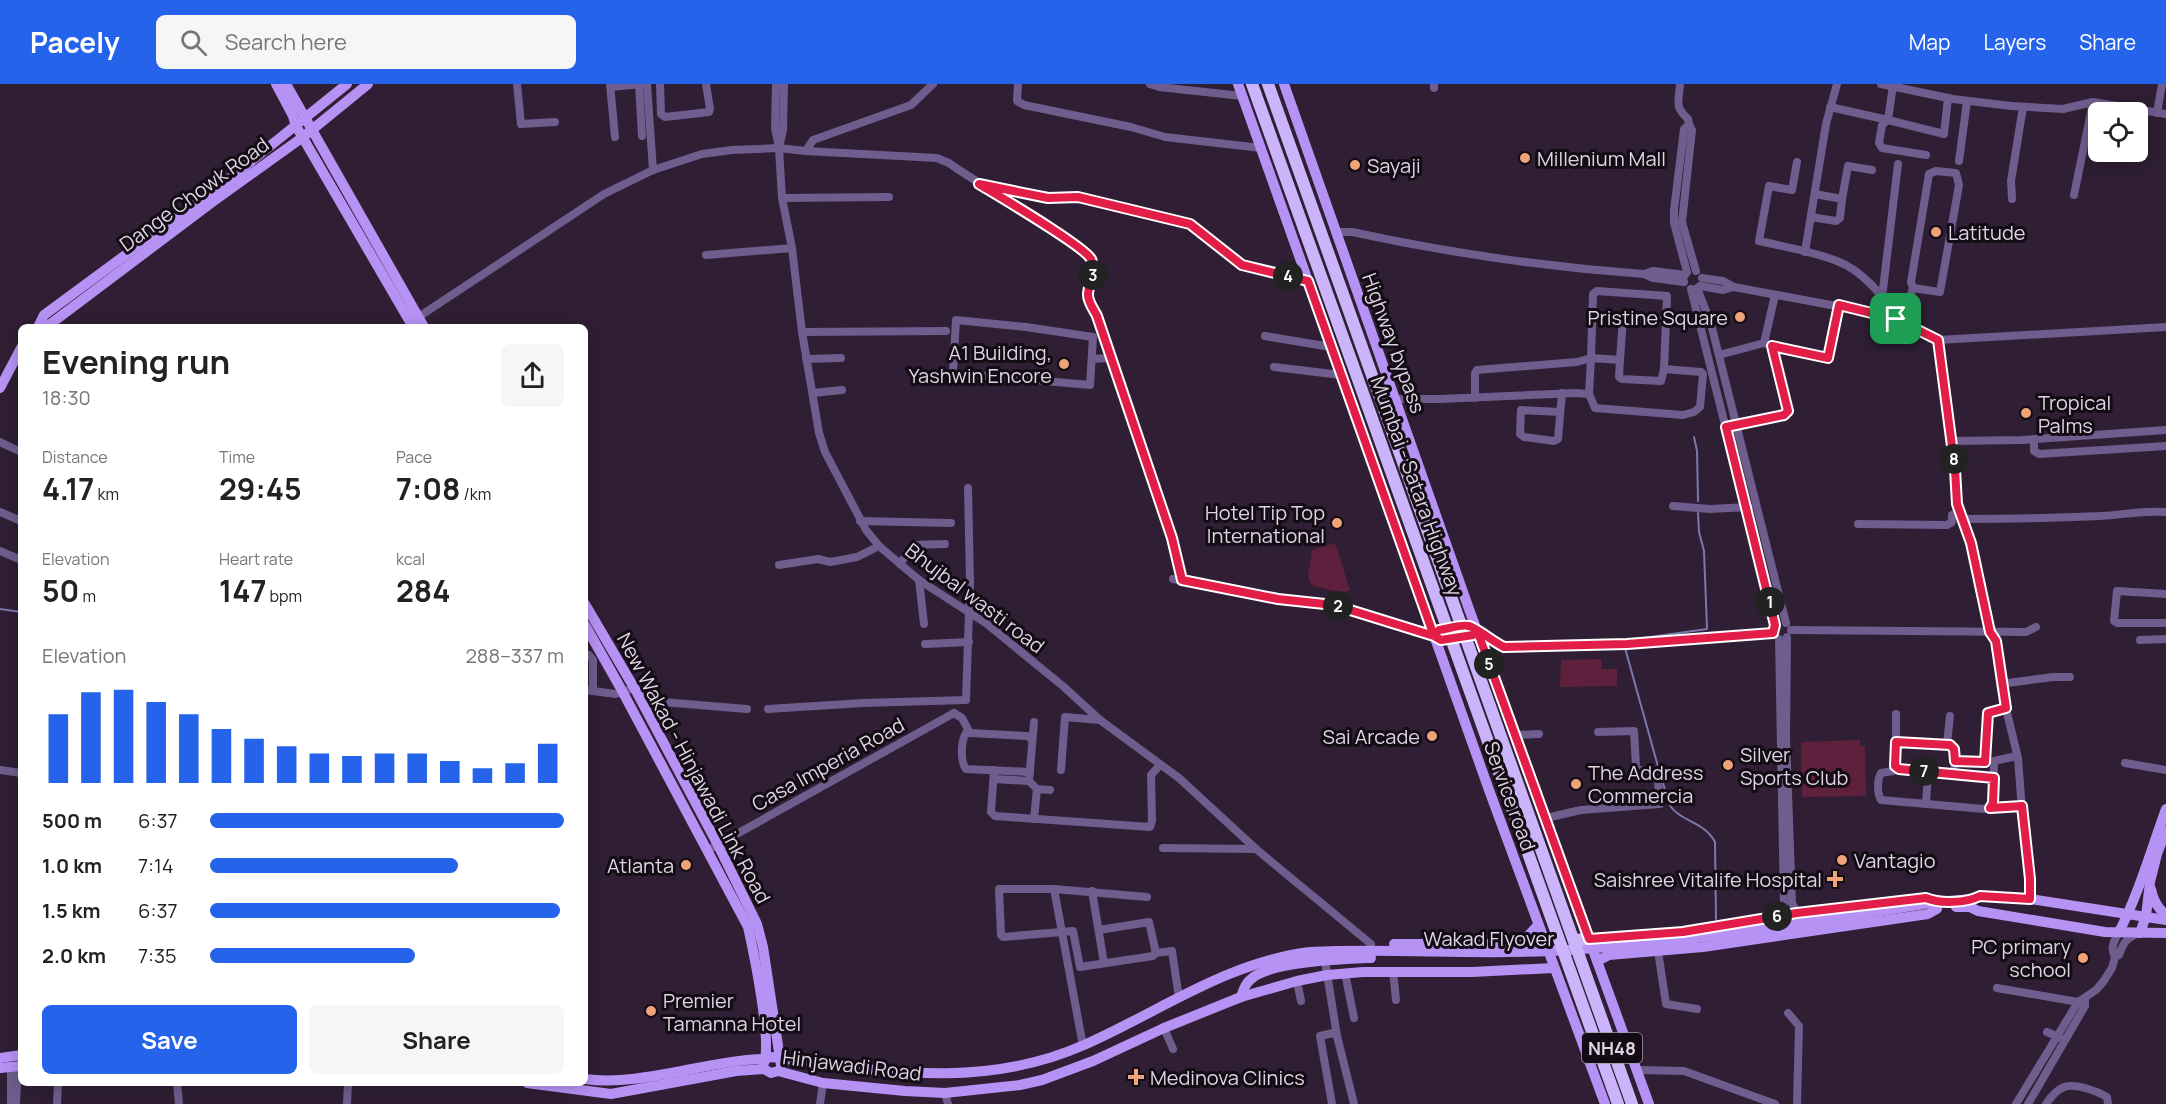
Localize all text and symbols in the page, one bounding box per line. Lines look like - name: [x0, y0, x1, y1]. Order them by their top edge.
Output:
- search box: [156, 15, 576, 69]
- text: Pacely: [30, 23, 120, 61]
- icon: search: [177, 26, 210, 59]
- text: Search here: [225, 27, 347, 57]
- text: Map: [1909, 28, 1950, 56]
- text: Layers: [1983, 28, 2046, 56]
- text: Share: [2079, 28, 2136, 56]
- map controls: [2088, 102, 2148, 162]
- button: locate: [2088, 102, 2148, 162]
- street label: Dange Chowk Road: [114, 131, 274, 257]
- place label: Millenium Mall: [1537, 145, 1666, 172]
- marker: Millenium Mall: [1518, 151, 1532, 165]
- place label: Sayaji: [1367, 152, 1421, 179]
- marker: Sayaji: [1348, 158, 1362, 172]
- place label: Latitude: [1948, 219, 2025, 246]
- marker: Latitude: [1929, 225, 1943, 239]
- pin: 3: [1078, 260, 1108, 290]
- pin: 4: [1273, 261, 1303, 291]
- text: 3: [1088, 264, 1098, 286]
- text: 4: [1283, 265, 1293, 287]
- street label: Highway bypass: [1356, 269, 1432, 417]
- pin: [1870, 293, 1921, 344]
- icon: arrive: [1879, 302, 1912, 335]
- place label: Pristine Square: [1587, 304, 1728, 331]
- marker: Pristine Square: [1733, 310, 1747, 324]
- text: Evening run: [42, 339, 230, 384]
- place label: A1 Building, Yashwin Encore: [909, 339, 1052, 389]
- button: share: [501, 344, 564, 407]
- marker: A1 Building, Yashwin Encore: [1057, 357, 1071, 371]
- street label: Mumbai - Satara Highway: [1365, 372, 1470, 600]
- text: 18:30: [42, 384, 91, 411]
- place label: Tropical Palms: [2038, 389, 2111, 439]
- marker: Tropical Palms: [2019, 406, 2033, 420]
- pin: 8: [1939, 444, 1969, 474]
- text: Distance: [42, 446, 108, 468]
- text: Time: [219, 446, 255, 468]
- text: Pace: [396, 446, 432, 468]
- text: 8: [1949, 448, 1959, 470]
- text: 4.17: [42, 468, 94, 509]
- text: 29:45: [219, 468, 302, 509]
- text: 7:08: [396, 468, 460, 509]
- text: km: [94, 483, 119, 505]
- text: /km: [460, 483, 491, 505]
- place label: Hotel Tip Top International: [1205, 499, 1325, 549]
- marker: Hotel Tip Top International: [1330, 516, 1344, 530]
- street label: Bhujbal wasti road: [900, 537, 1050, 659]
- text: Elevation: [42, 548, 110, 570]
- text: Heart rate: [219, 548, 293, 570]
- text: kcal: [396, 548, 425, 570]
- text: 50: [42, 570, 79, 611]
- text: 147: [219, 570, 266, 611]
- text: 284: [396, 570, 451, 611]
- text: m: [79, 585, 96, 607]
- text: bpm: [266, 585, 302, 607]
- pin: 1: [1755, 587, 1785, 617]
- pin: 2: [1323, 591, 1353, 621]
- text: 1: [1766, 591, 1774, 613]
- text: 2: [1333, 595, 1343, 617]
- street label: New Wakad - Hinjawadi Link Road: [611, 628, 777, 908]
- text: Elevation: [42, 642, 126, 669]
- text: 288–337 m: [465, 642, 564, 669]
- pin: 5: [1474, 649, 1504, 679]
- text: 5: [1484, 653, 1494, 675]
- street label: Casa Imperia Road: [747, 711, 909, 817]
- place label: Sai Arcade: [1323, 723, 1420, 750]
- marker: Sai Arcade: [1425, 729, 1439, 743]
- street label: Service road: [1478, 738, 1542, 854]
- place label: Silver Sports Club: [1740, 741, 1849, 791]
- pin: 7: [1909, 756, 1939, 786]
- marker: Silver Sports Club: [1721, 758, 1735, 772]
- place label: The Address Commercia: [1588, 759, 1704, 809]
- text: 7: [1920, 760, 1928, 782]
- marker: The Address Commercia: [1569, 777, 1583, 791]
- text: 500 m: [42, 807, 102, 834]
- text: 6:37: [138, 807, 178, 834]
- place label: Vantagio: [1854, 847, 1936, 874]
- text: 1.0 km: [42, 852, 102, 879]
- text: 7:14: [138, 852, 174, 879]
- place label: Atlanta: [607, 852, 674, 879]
- marker: Vantagio: [1835, 853, 1849, 867]
- marker: Atlanta: [679, 858, 693, 872]
- place label: Saishree Vitalife Hospital: [1594, 866, 1822, 893]
- marker: Saishree Vitalife Hospital: [1826, 870, 1844, 888]
- text: 1.5 km: [42, 897, 101, 924]
- text: 6:37: [138, 897, 178, 924]
- pin: 6: [1762, 901, 1792, 931]
- text: 6: [1772, 905, 1782, 927]
- street label: Wakad Flyover: [1424, 925, 1554, 952]
- place label: PC primary school: [1971, 933, 2071, 983]
- text: 2.0 km: [42, 942, 106, 969]
- text: 7:35: [138, 942, 177, 969]
- marker: PC primary school: [2076, 951, 2090, 965]
- place label: Premier Tamanna Hotel: [663, 987, 801, 1037]
- marker: Premier Tamanna Hotel: [644, 1004, 658, 1018]
- button: Save: [42, 1005, 297, 1074]
- button: Share: [309, 1005, 564, 1074]
- road number: NH48: [1582, 1033, 1642, 1063]
- street label: Hinjawadi Road: [781, 1043, 923, 1087]
- place label: Medinova Clinics: [1150, 1064, 1305, 1091]
- marker: Medinova Clinics: [1127, 1068, 1145, 1086]

